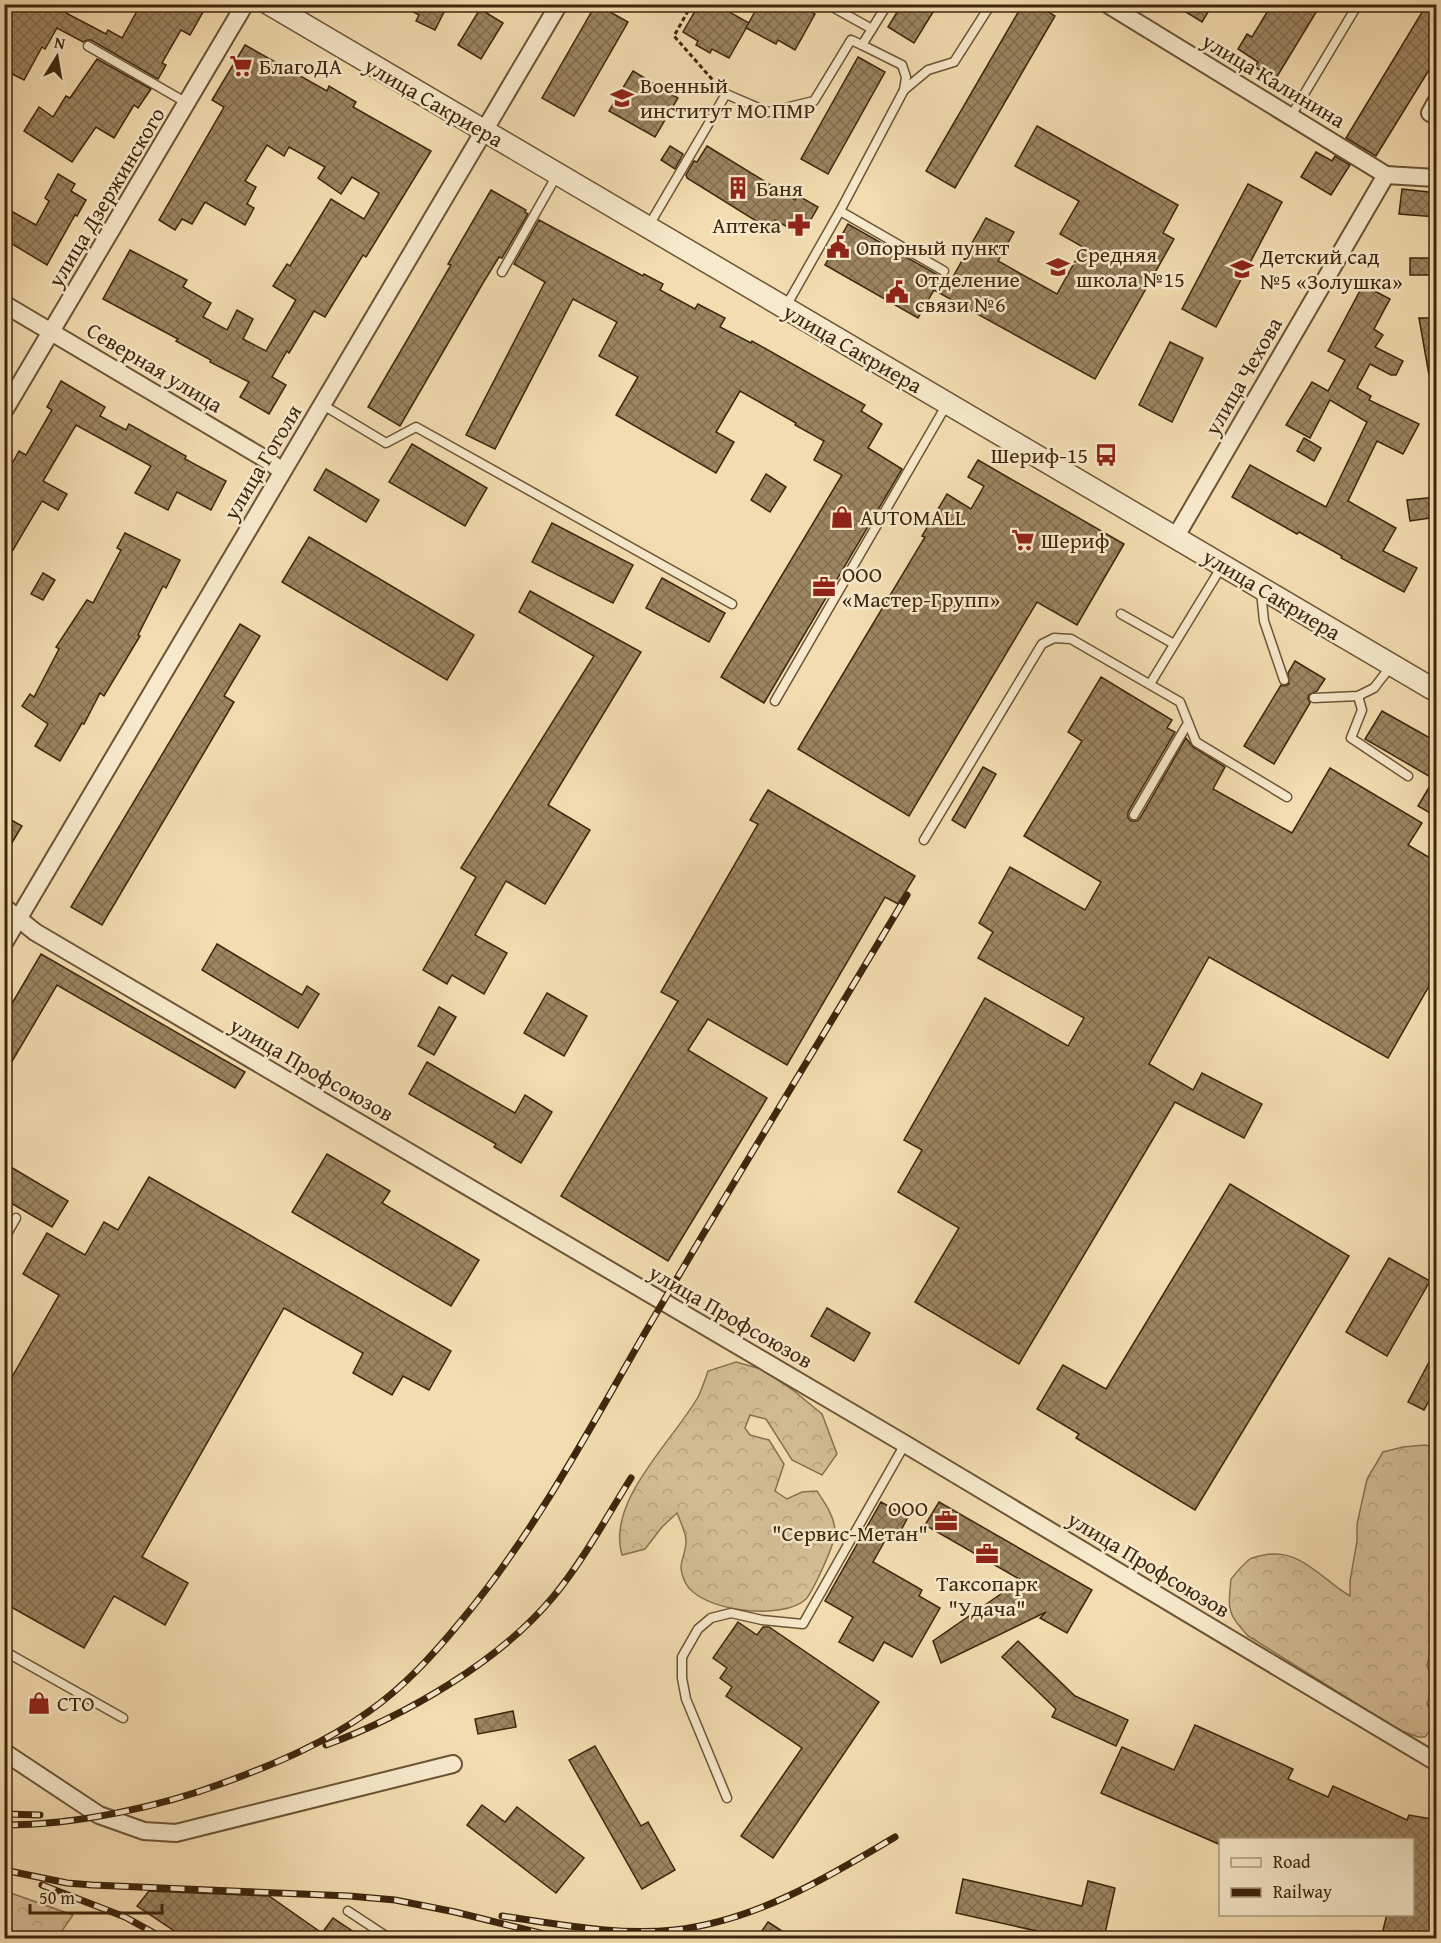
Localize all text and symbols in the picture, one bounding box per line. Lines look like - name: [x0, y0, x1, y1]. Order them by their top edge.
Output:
- street label: улица Калинина: [1195, 24, 1352, 136]
- north arrow: [27, 27, 87, 87]
- text: N: [52, 29, 68, 55]
- street label: улица Сакриера: [358, 49, 510, 155]
- place label: БлагоДА: [259, 50, 343, 82]
- supermarket icon: БлагоДА: [228, 53, 254, 79]
- place label: Военный институт МО ПМР: [640, 69, 815, 126]
- school or university icon: Военный институт МО ПМР: [609, 85, 635, 111]
- street label: улица Дзержинского: [39, 101, 173, 294]
- place label: Баня: [756, 172, 803, 204]
- building icon: Баня: [725, 175, 751, 201]
- place label: Аптека: [712, 209, 782, 241]
- pharmacy icon: Аптека: [786, 212, 812, 238]
- place label: Опорный пункт: [856, 231, 1010, 263]
- public building icon: Опорный пункт: [825, 234, 851, 260]
- place label: Средняя школа №15: [1076, 238, 1185, 295]
- place label: Детский сад №5 «Золушка»: [1259, 240, 1403, 297]
- school or university icon: Средняя школа №15: [1045, 254, 1071, 280]
- school or university icon: Детский сад №5 «Золушка»: [1229, 256, 1255, 282]
- place label: Отделение связи №6: [915, 263, 1020, 320]
- public building icon: Отделение связи №6: [884, 279, 910, 305]
- street label: улица Сакриера: [777, 295, 929, 401]
- street label: улица Чехова: [1196, 311, 1290, 442]
- street label: Северная улица: [81, 314, 230, 421]
- street label: улица Гоголя: [214, 398, 309, 527]
- place label: Шериф-15: [991, 439, 1088, 471]
- bus stop icon: Шериф-15: [1093, 442, 1119, 468]
- place label: AUTOMALL: [860, 501, 966, 533]
- shop icon: AUTOMALL: [829, 504, 855, 530]
- place label: Шериф: [1041, 524, 1109, 556]
- supermarket icon: Шериф: [1010, 527, 1036, 553]
- street label: улица Сакриера: [1196, 540, 1347, 648]
- place label: ООО «Мастер-Групп»: [842, 558, 1000, 615]
- office icon: ООО «Мастер-Групп»: [811, 574, 837, 600]
- street label: улица Профсоюзов: [223, 1008, 400, 1129]
- street label: улица Профсоюзов: [642, 1255, 819, 1376]
- place label: ООО "Сервис-Метан": [772, 1492, 928, 1549]
- street label: улица Профсоюзов: [1061, 1502, 1236, 1625]
- office icon: ООО "Сервис-Метан": [933, 1508, 959, 1534]
- office icon: Таксопарк "Удача": [974, 1541, 1000, 1567]
- place label: Таксопарк "Удача": [936, 1567, 1038, 1624]
- place label: СТО: [57, 1687, 95, 1719]
- shop icon: СТО: [26, 1690, 52, 1716]
- legend: [1219, 1838, 1414, 1916]
- text: Road: [1273, 1848, 1311, 1875]
- scale bar: [30, 1877, 162, 1915]
- text: Railway: [1273, 1878, 1332, 1905]
- text: 50 m: [39, 1884, 75, 1911]

